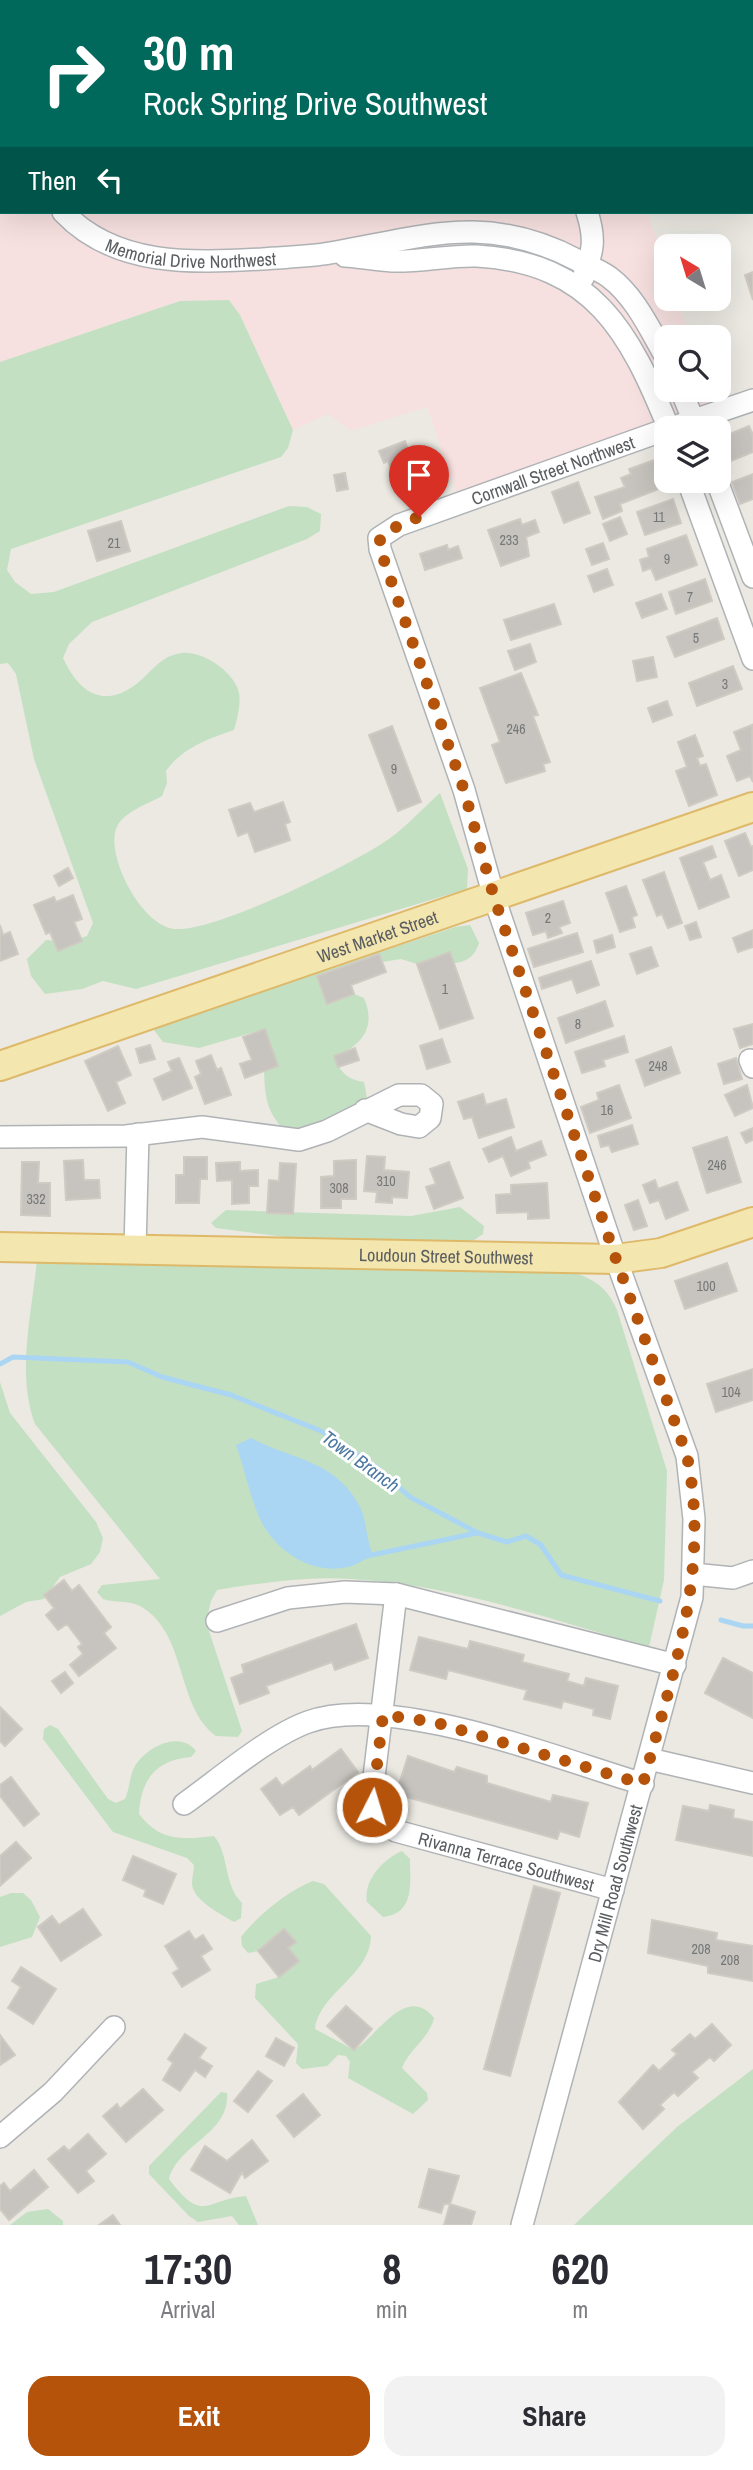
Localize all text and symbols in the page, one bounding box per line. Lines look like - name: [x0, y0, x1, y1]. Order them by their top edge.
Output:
- text: 30 m: [143, 19, 235, 85]
- icon: right: [28, 28, 119, 119]
- text: Rock Spring Drive Southwest: [143, 82, 487, 125]
- icon: left: [91, 161, 129, 199]
- text: Then: [28, 163, 77, 198]
- street label: Memorial Drive Northwest: [102, 232, 277, 274]
- north arrow: [654, 234, 732, 312]
- map controls: [654, 234, 731, 493]
- button: search: [654, 325, 731, 402]
- button: layers: [654, 416, 731, 493]
- street label: Cornwall Street Northwest: [468, 429, 638, 511]
- pin: [389, 445, 449, 517]
- icon: arrive: [400, 456, 438, 494]
- house number: 11: [653, 508, 666, 526]
- house number: 233: [499, 531, 519, 549]
- house number: 21: [108, 534, 121, 552]
- house number: 9: [664, 550, 670, 568]
- house number: 7: [687, 588, 693, 606]
- house number: 5: [693, 629, 699, 647]
- house number: 3: [722, 675, 728, 693]
- house number: 246: [506, 720, 526, 738]
- house number: 9: [391, 760, 397, 778]
- street label: West Market Street: [314, 904, 441, 969]
- house number: 2: [545, 909, 551, 927]
- house number: 1: [442, 980, 449, 998]
- house number: 8: [575, 1015, 581, 1033]
- house number: 248: [648, 1057, 668, 1075]
- house number: 16: [601, 1101, 613, 1119]
- house number: 246: [707, 1156, 727, 1174]
- house number: 310: [376, 1172, 396, 1190]
- house number: 308: [329, 1179, 349, 1197]
- house number: 332: [26, 1190, 46, 1208]
- street label: Loudoun Street Southwest: [359, 1241, 533, 1270]
- house number: 100: [696, 1277, 716, 1295]
- house number: 104: [721, 1383, 741, 1401]
- water label: Town Branch: [317, 1424, 405, 1498]
- position arrow: [335, 1770, 409, 1844]
- street label: Dry Mill Road Southwest: [581, 1802, 648, 1965]
- street label: Rivanna Terrace Southwest: [416, 1825, 597, 1897]
- house number: 208: [691, 1940, 711, 1958]
- house number: 208: [720, 1951, 740, 1969]
- text: 17:30: [144, 2241, 232, 2297]
- text: 8: [382, 2241, 401, 2297]
- text: 620: [552, 2241, 609, 2297]
- text: Arrival: [161, 2294, 215, 2325]
- text: min: [376, 2294, 408, 2325]
- text: m: [572, 2294, 588, 2325]
- button: Exit: [28, 2376, 370, 2456]
- button: Share: [384, 2376, 725, 2456]

